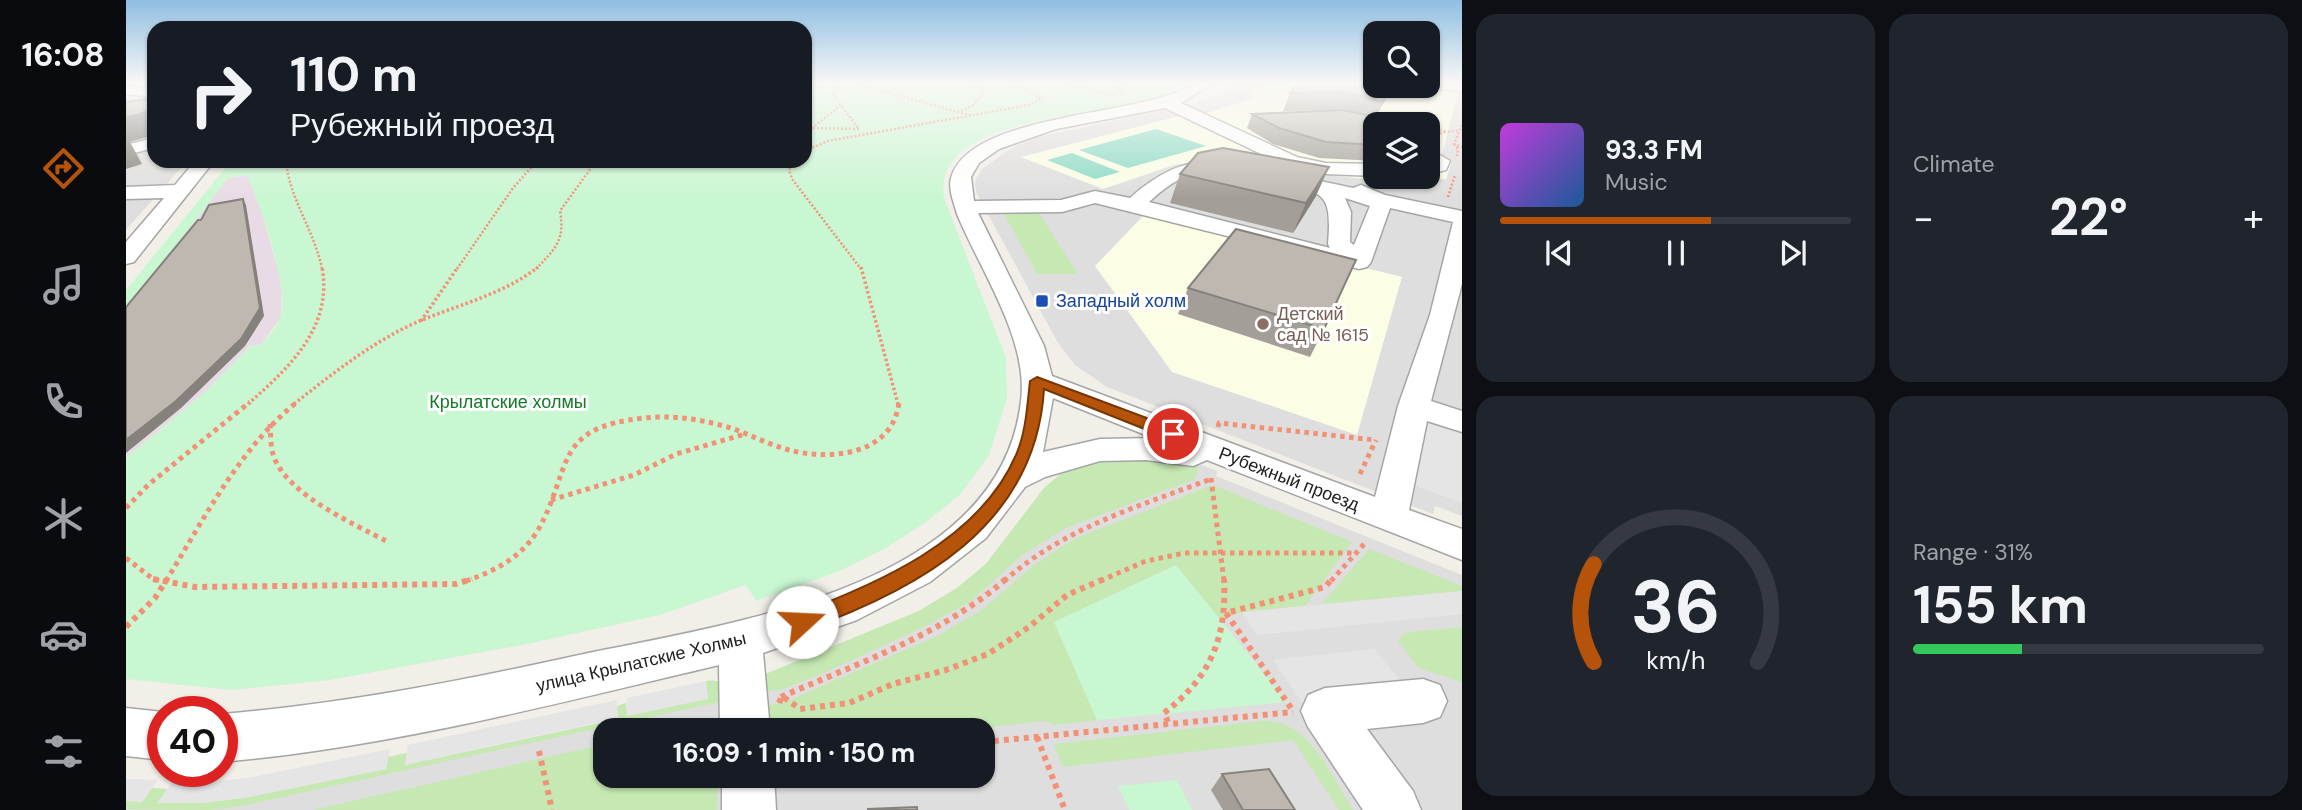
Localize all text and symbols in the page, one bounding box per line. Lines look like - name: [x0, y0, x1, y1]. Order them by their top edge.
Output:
- map controls: [1363, 21, 1440, 189]
- button: search: [1363, 21, 1440, 98]
- text: 16:08: [22, 34, 104, 76]
- text: 110 m: [290, 42, 418, 106]
- icon: right: [175, 49, 266, 140]
- text: Рубежный проезд: [290, 104, 554, 146]
- button: layers: [1363, 112, 1440, 189]
- text: 93.3 FM: [1605, 133, 1703, 167]
- icon: directions: [39, 144, 88, 193]
- text: Climate: [1913, 149, 1995, 179]
- text: Music: [1605, 167, 1668, 197]
- text: 22°: [2049, 183, 2128, 251]
- text: −: [1913, 193, 1934, 243]
- text: +: [2243, 193, 2264, 243]
- icon: previous: [1540, 234, 1578, 272]
- icon: pause: [1657, 234, 1695, 272]
- icon: next: [1774, 234, 1812, 272]
- icon: music: [39, 260, 88, 309]
- place label: Западный холм: [1056, 289, 1186, 313]
- marker: Западный холм: [1034, 293, 1050, 309]
- place label: Детский сад № 1615: [1277, 302, 1369, 347]
- marker: Детский сад № 1615: [1255, 316, 1271, 332]
- icon: phone: [39, 377, 88, 426]
- park label: Крылатские холмы: [429, 390, 587, 414]
- pin: [1143, 404, 1203, 464]
- icon: arrive: [1154, 415, 1192, 453]
- street label: Рубежный проезд: [1215, 441, 1363, 517]
- icon: climate: [39, 494, 88, 543]
- text: Range · 31%: [1913, 537, 2033, 567]
- text: 36: [1630, 560, 1721, 655]
- text: 155 km: [1913, 571, 2088, 639]
- position arrow: [765, 585, 839, 659]
- icon: car: [39, 610, 88, 659]
- street label: улица Крылатские Холмы: [534, 626, 748, 698]
- text: km/h: [1646, 644, 1705, 677]
- speed limit sign: 40: [147, 696, 238, 787]
- icon: filters: [39, 727, 88, 776]
- text: 16:09 · 1 min · 150 m: [673, 736, 915, 770]

